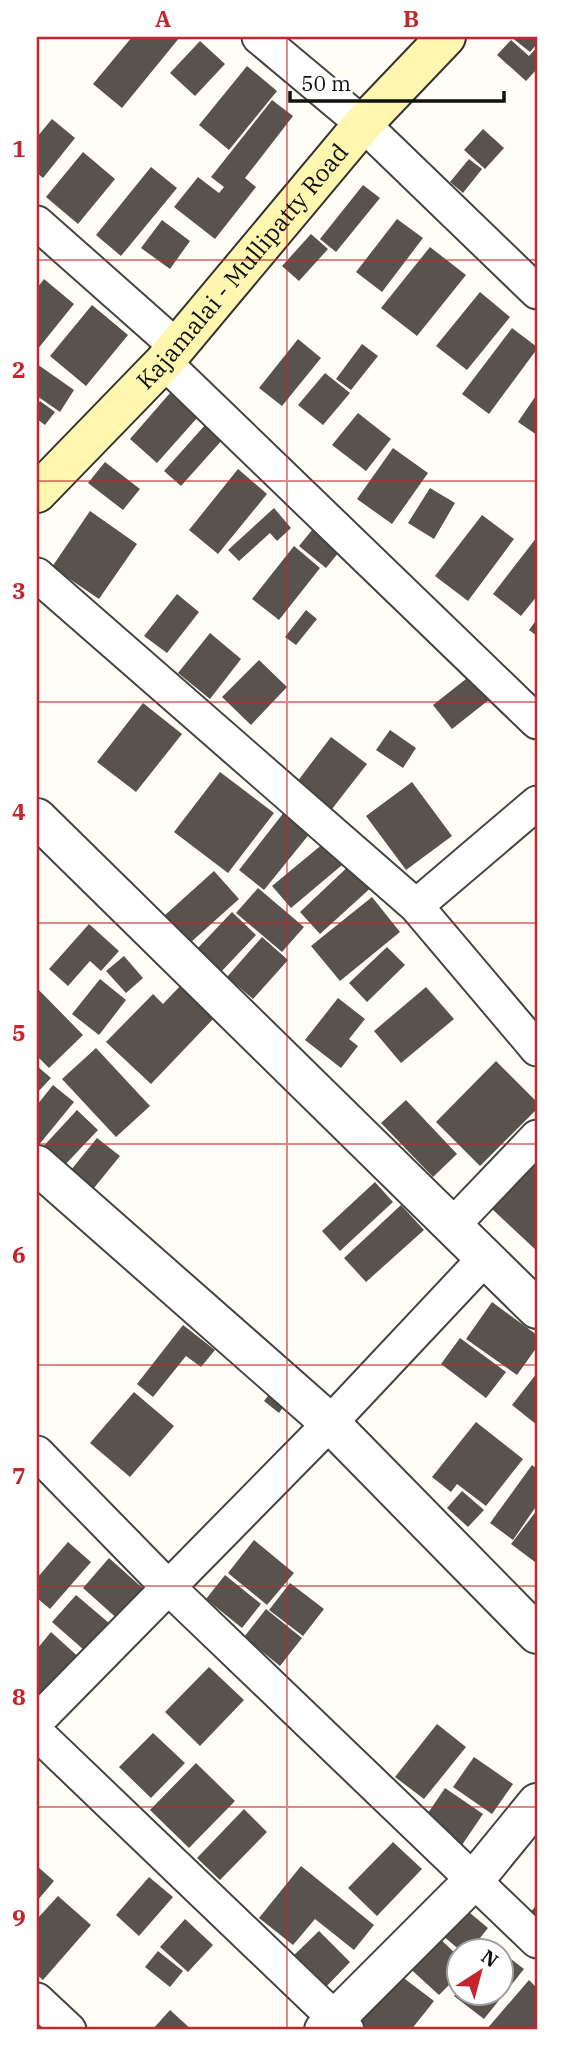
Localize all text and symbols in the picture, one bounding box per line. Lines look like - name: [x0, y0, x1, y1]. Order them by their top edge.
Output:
- text: A: [155, 3, 171, 33]
- text: B: [403, 3, 419, 33]
- scale bar: [290, 60, 504, 104]
- text: 50 m: [301, 69, 351, 97]
- text: 1: [12, 133, 26, 163]
- street label: Kajamalai - Mullipatty Road: [129, 136, 355, 396]
- text: 2: [12, 354, 26, 384]
- text: 3: [12, 575, 26, 605]
- text: 4: [12, 796, 26, 826]
- text: 5: [12, 1017, 26, 1047]
- text: 6: [12, 1239, 26, 1269]
- text: 7: [12, 1460, 26, 1490]
- text: 8: [12, 1681, 26, 1711]
- text: 9: [12, 1902, 26, 1932]
- north arrow: [444, 1938, 514, 2008]
- text: N: [477, 1944, 503, 1972]

